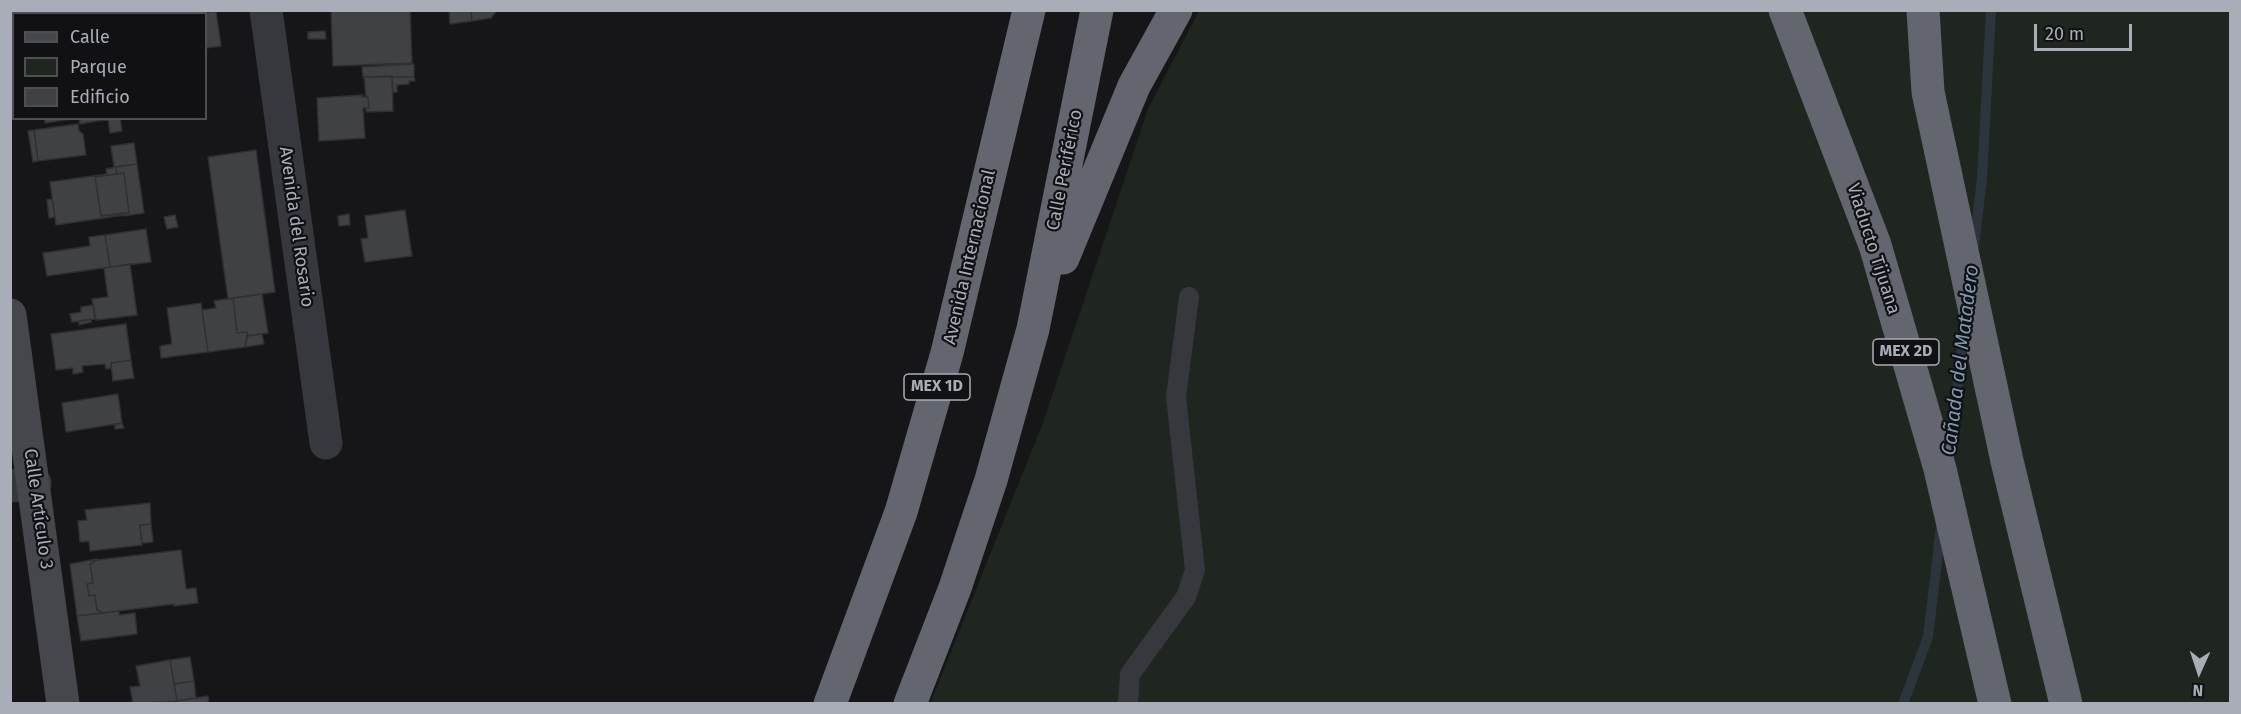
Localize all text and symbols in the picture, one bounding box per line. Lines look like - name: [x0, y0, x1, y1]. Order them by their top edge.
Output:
- legend: [12, 12, 207, 120]
- scale bar: [2037, 12, 2134, 50]
- text: 20 m: [2045, 23, 2084, 45]
- text: Calle: [70, 26, 110, 48]
- text: Parque: [70, 56, 127, 78]
- text: Edificio: [70, 86, 130, 108]
- street label: Calle Periférico: [1043, 108, 1087, 232]
- street label: Avenida del Rosario: [274, 145, 318, 309]
- street label: Avenida Internacional: [939, 168, 1001, 346]
- street label: Viaducto Tijuana: [1842, 181, 1904, 317]
- water label: Cañada del Matadero: [1937, 263, 1985, 457]
- road number: MEX 2D: [1873, 339, 1939, 365]
- road number: MEX 1D: [904, 374, 970, 400]
- street label: Calle Artículo 3: [19, 447, 57, 571]
- north arrow: [2169, 642, 2229, 702]
- text: N: [2192, 681, 2204, 700]

